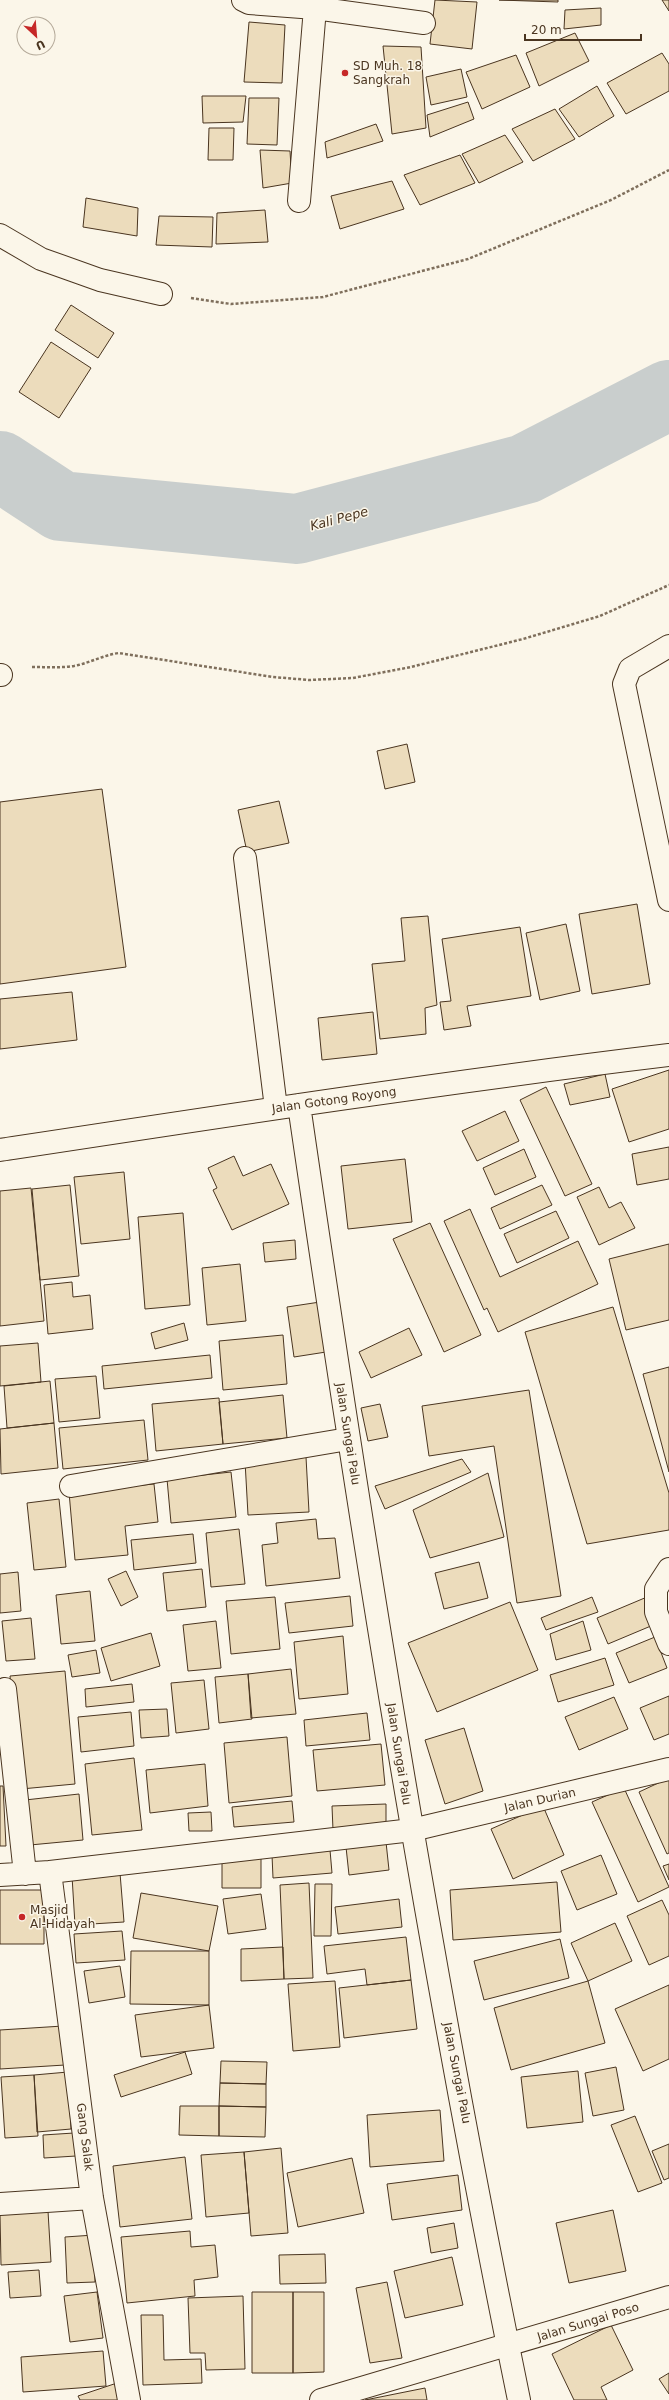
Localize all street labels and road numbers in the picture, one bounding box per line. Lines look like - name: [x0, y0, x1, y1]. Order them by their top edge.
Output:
- street label: Jalan Gotong Royong: [270, 1084, 397, 1116]
- street label: Jalan Sungai Palu: [333, 1381, 363, 1486]
- street label: Jalan Sungai Palu: [384, 1701, 414, 1806]
- street label: Jalan Durian: [502, 1785, 577, 1815]
- street label: Jalan Sungai Palu: [440, 2020, 474, 2125]
- street label: Gang Salak: [74, 2102, 96, 2172]
- street label: Jalan Sungai Poso: [534, 2300, 641, 2344]

